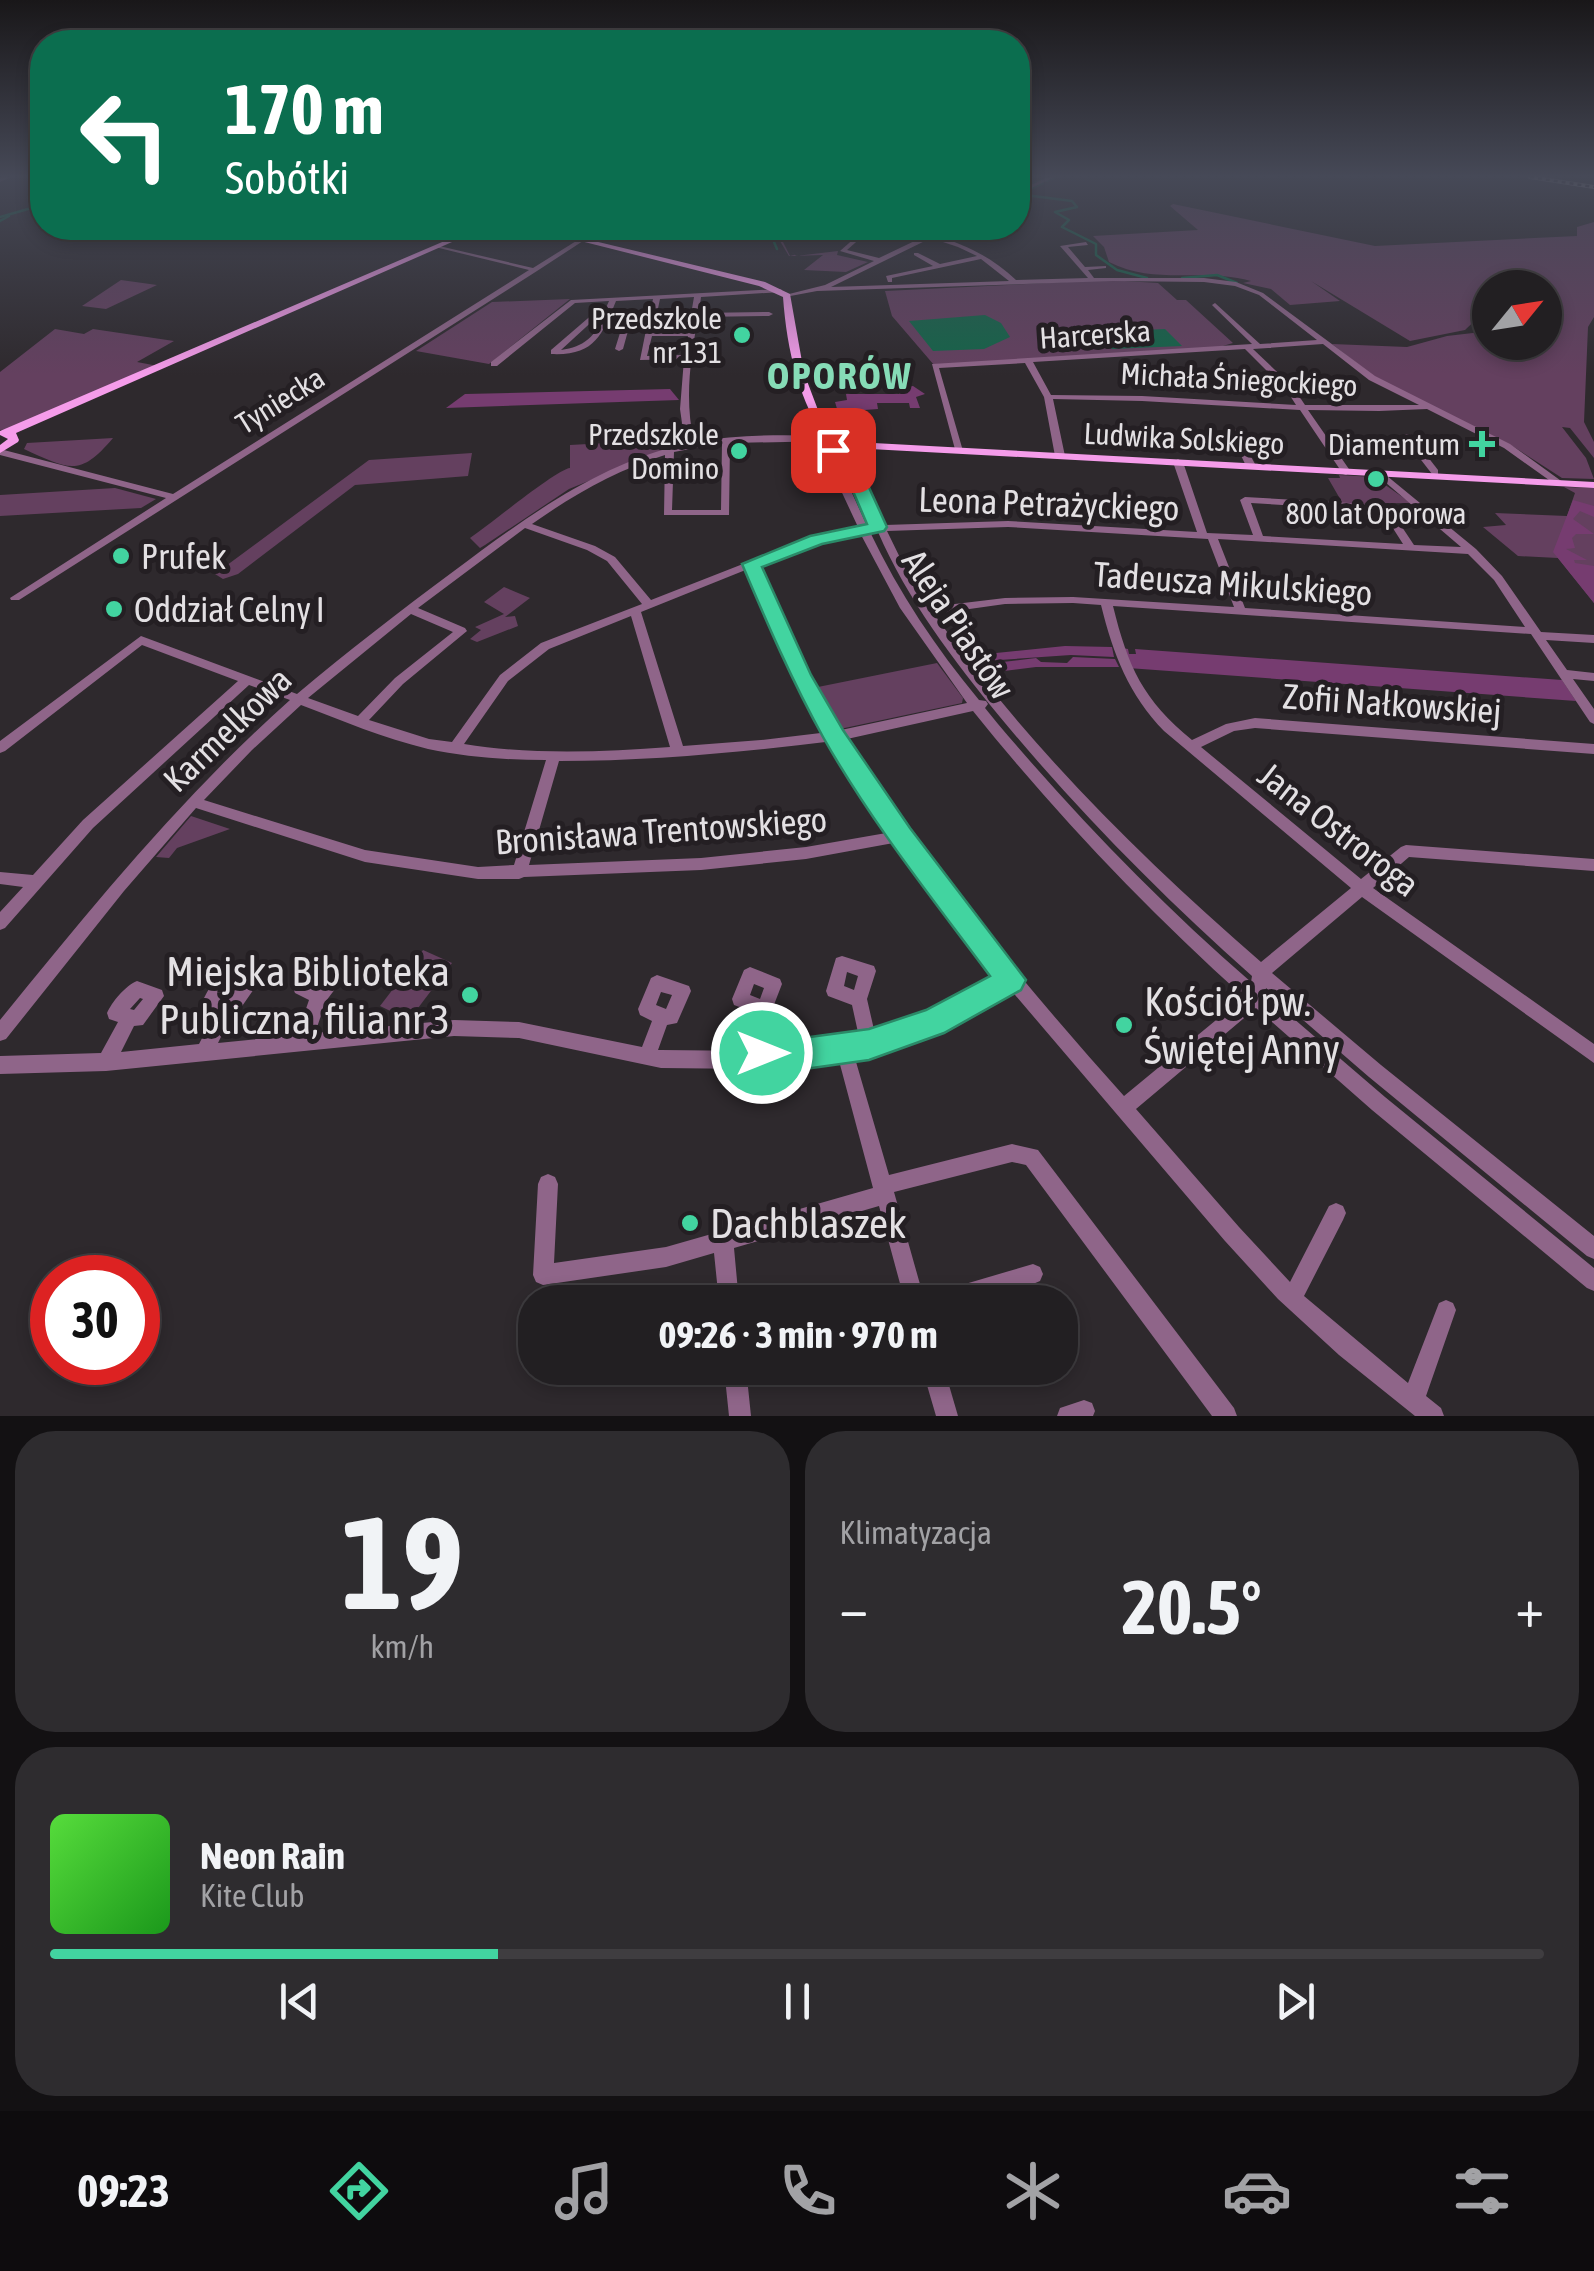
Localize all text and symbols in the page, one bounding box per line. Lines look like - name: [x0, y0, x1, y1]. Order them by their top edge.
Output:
- text: 170 m: [225, 69, 384, 149]
- icon: left: [60, 70, 190, 200]
- text: Sobótki: [225, 152, 349, 204]
- north arrow: [1472, 270, 1562, 360]
- map controls: [1472, 270, 1562, 360]
- place label: Przedszkole nr 131: [591, 301, 722, 369]
- street label: Harcerska: [1038, 313, 1152, 355]
- marker: Przedszkole nr 131: [731, 324, 753, 346]
- district label: OPORÓW: [767, 354, 913, 397]
- street label: Michała Śniegockiego: [1120, 356, 1358, 402]
- street label: Tyniecka: [230, 360, 330, 440]
- pin: [791, 408, 876, 493]
- street label: Ludwika Solskiego: [1083, 416, 1285, 460]
- place label: Przedszkole Domino: [588, 417, 719, 485]
- icon: arrive: [806, 423, 861, 478]
- place label: Diamentum: [1328, 427, 1460, 461]
- marker: Diamentum: [1469, 431, 1495, 457]
- marker: Przedszkole Domino: [728, 440, 750, 462]
- marker: 800 lat Oporowa: [1365, 468, 1387, 490]
- street label: Leona Petrażyckiego: [918, 478, 1180, 528]
- place label: 800 lat Oporowa: [1285, 496, 1467, 530]
- place label: Prufek: [141, 536, 226, 576]
- street label: Aleja Piastów: [895, 542, 1023, 706]
- marker: Prufek: [110, 545, 132, 567]
- street label: Tadeusza Mikulskiego: [1092, 553, 1374, 613]
- place label: Oddział Celny I: [134, 589, 325, 629]
- marker: Oddział Celny I: [103, 598, 125, 620]
- street label: Karmelkowa: [155, 659, 299, 799]
- street label: Zofii Nałkowskiej: [1281, 675, 1503, 731]
- street label: Jana Ostroroga: [1251, 754, 1427, 904]
- street label: Bronisława Trentowskiego: [494, 798, 828, 862]
- place label: Miejska Biblioteka Publiczna, filia nr 3: [159, 947, 450, 1043]
- place label: Kościół pw. Świętej Anny: [1144, 977, 1340, 1073]
- marker: Miejska Biblioteka Publiczna, filia nr 3: [459, 984, 481, 1006]
- position arrow: [710, 1001, 814, 1105]
- marker: Kościół pw. Świętej Anny: [1113, 1014, 1135, 1036]
- place label: Dachblaszek: [710, 1199, 907, 1247]
- marker: Dachblaszek: [679, 1212, 701, 1234]
- speed limit sign: 30: [30, 1255, 160, 1385]
- text: 09:26 · 3 min · 970 m: [658, 1313, 938, 1356]
- text: 19: [341, 1488, 463, 1637]
- text: Klimatyzacja: [840, 1514, 992, 1551]
- text: 20.5°: [1122, 1564, 1262, 1650]
- text: −: [840, 1576, 868, 1639]
- text: +: [1515, 1576, 1544, 1639]
- text: km/h: [371, 1628, 434, 1665]
- text: Neon Rain: [200, 1834, 345, 1877]
- text: Kite Club: [200, 1877, 304, 1914]
- icon: previous: [272, 1974, 327, 2029]
- icon: pause: [770, 1974, 825, 2029]
- icon: next: [1268, 1974, 1323, 2029]
- icon: directions: [324, 2156, 394, 2226]
- icon: music: [549, 2156, 619, 2226]
- icon: phone: [773, 2156, 843, 2226]
- icon: climate: [998, 2156, 1068, 2226]
- icon: car: [1222, 2156, 1292, 2226]
- icon: filters: [1447, 2156, 1517, 2226]
- text: 09:23: [77, 2165, 170, 2217]

